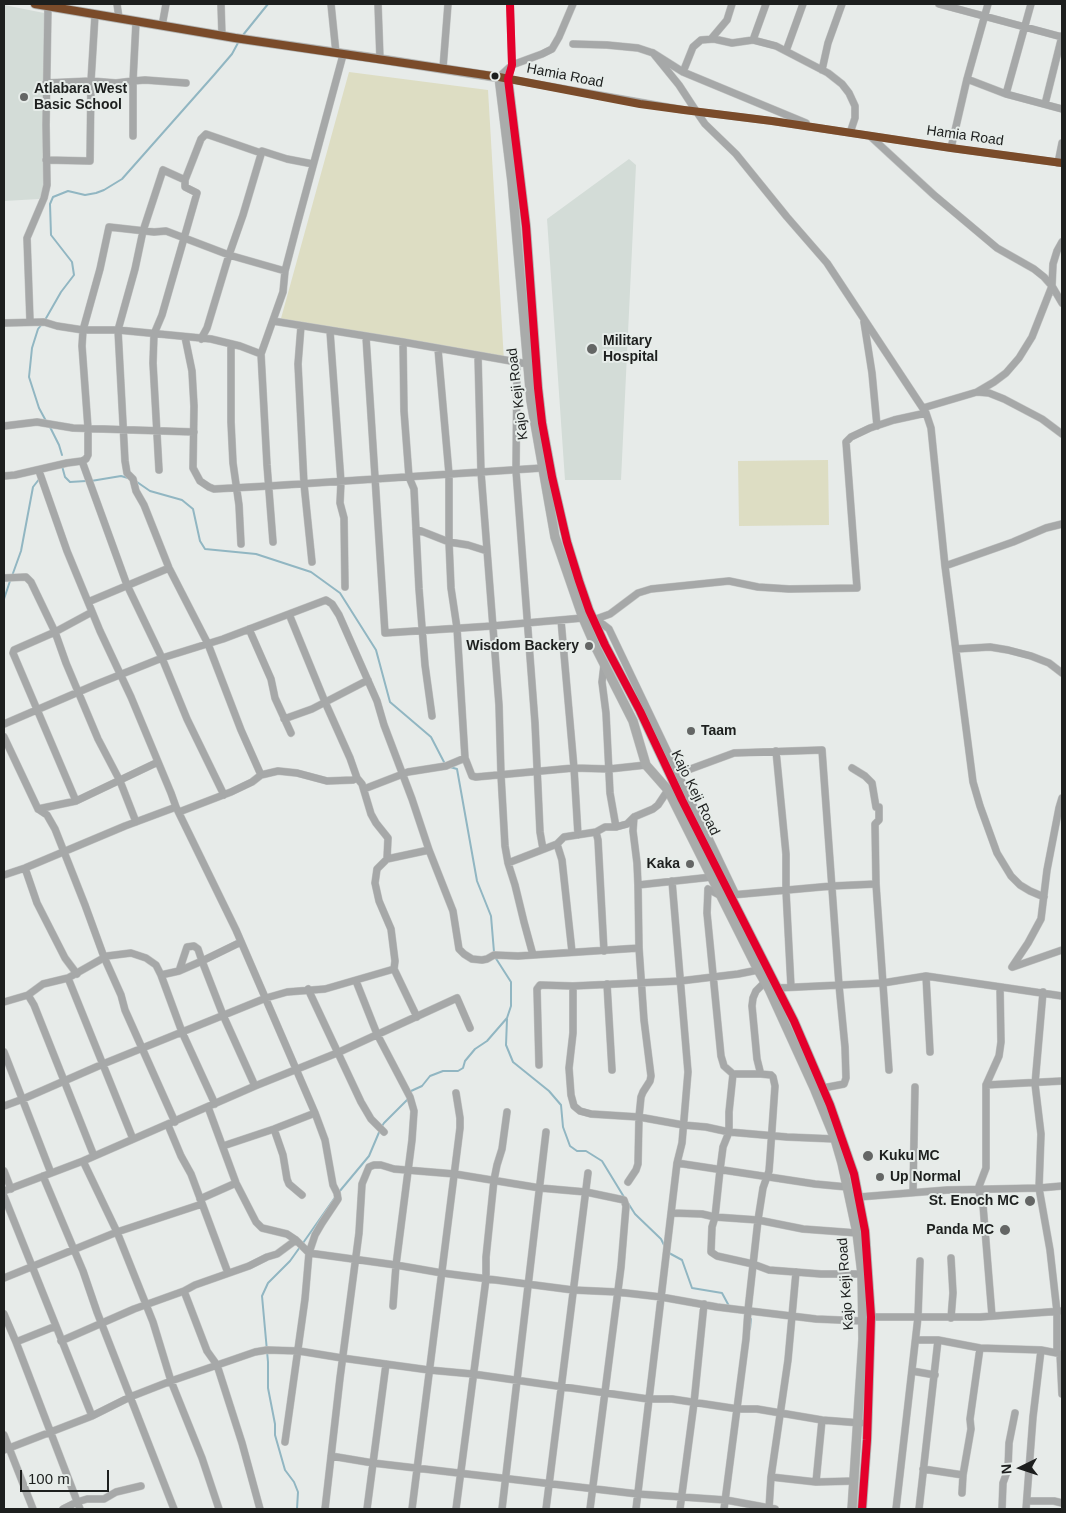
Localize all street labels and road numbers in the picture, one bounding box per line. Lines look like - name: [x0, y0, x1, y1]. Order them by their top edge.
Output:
- street label: Hamia Road: [525, 60, 605, 92]
- street label: Hamia Road: [925, 122, 1005, 150]
- street label: Kajo Keji Road: [504, 347, 532, 441]
- street label: Kajo Keji Road: [667, 748, 723, 838]
- street label: Kajo Keji Road: [834, 1237, 858, 1331]

